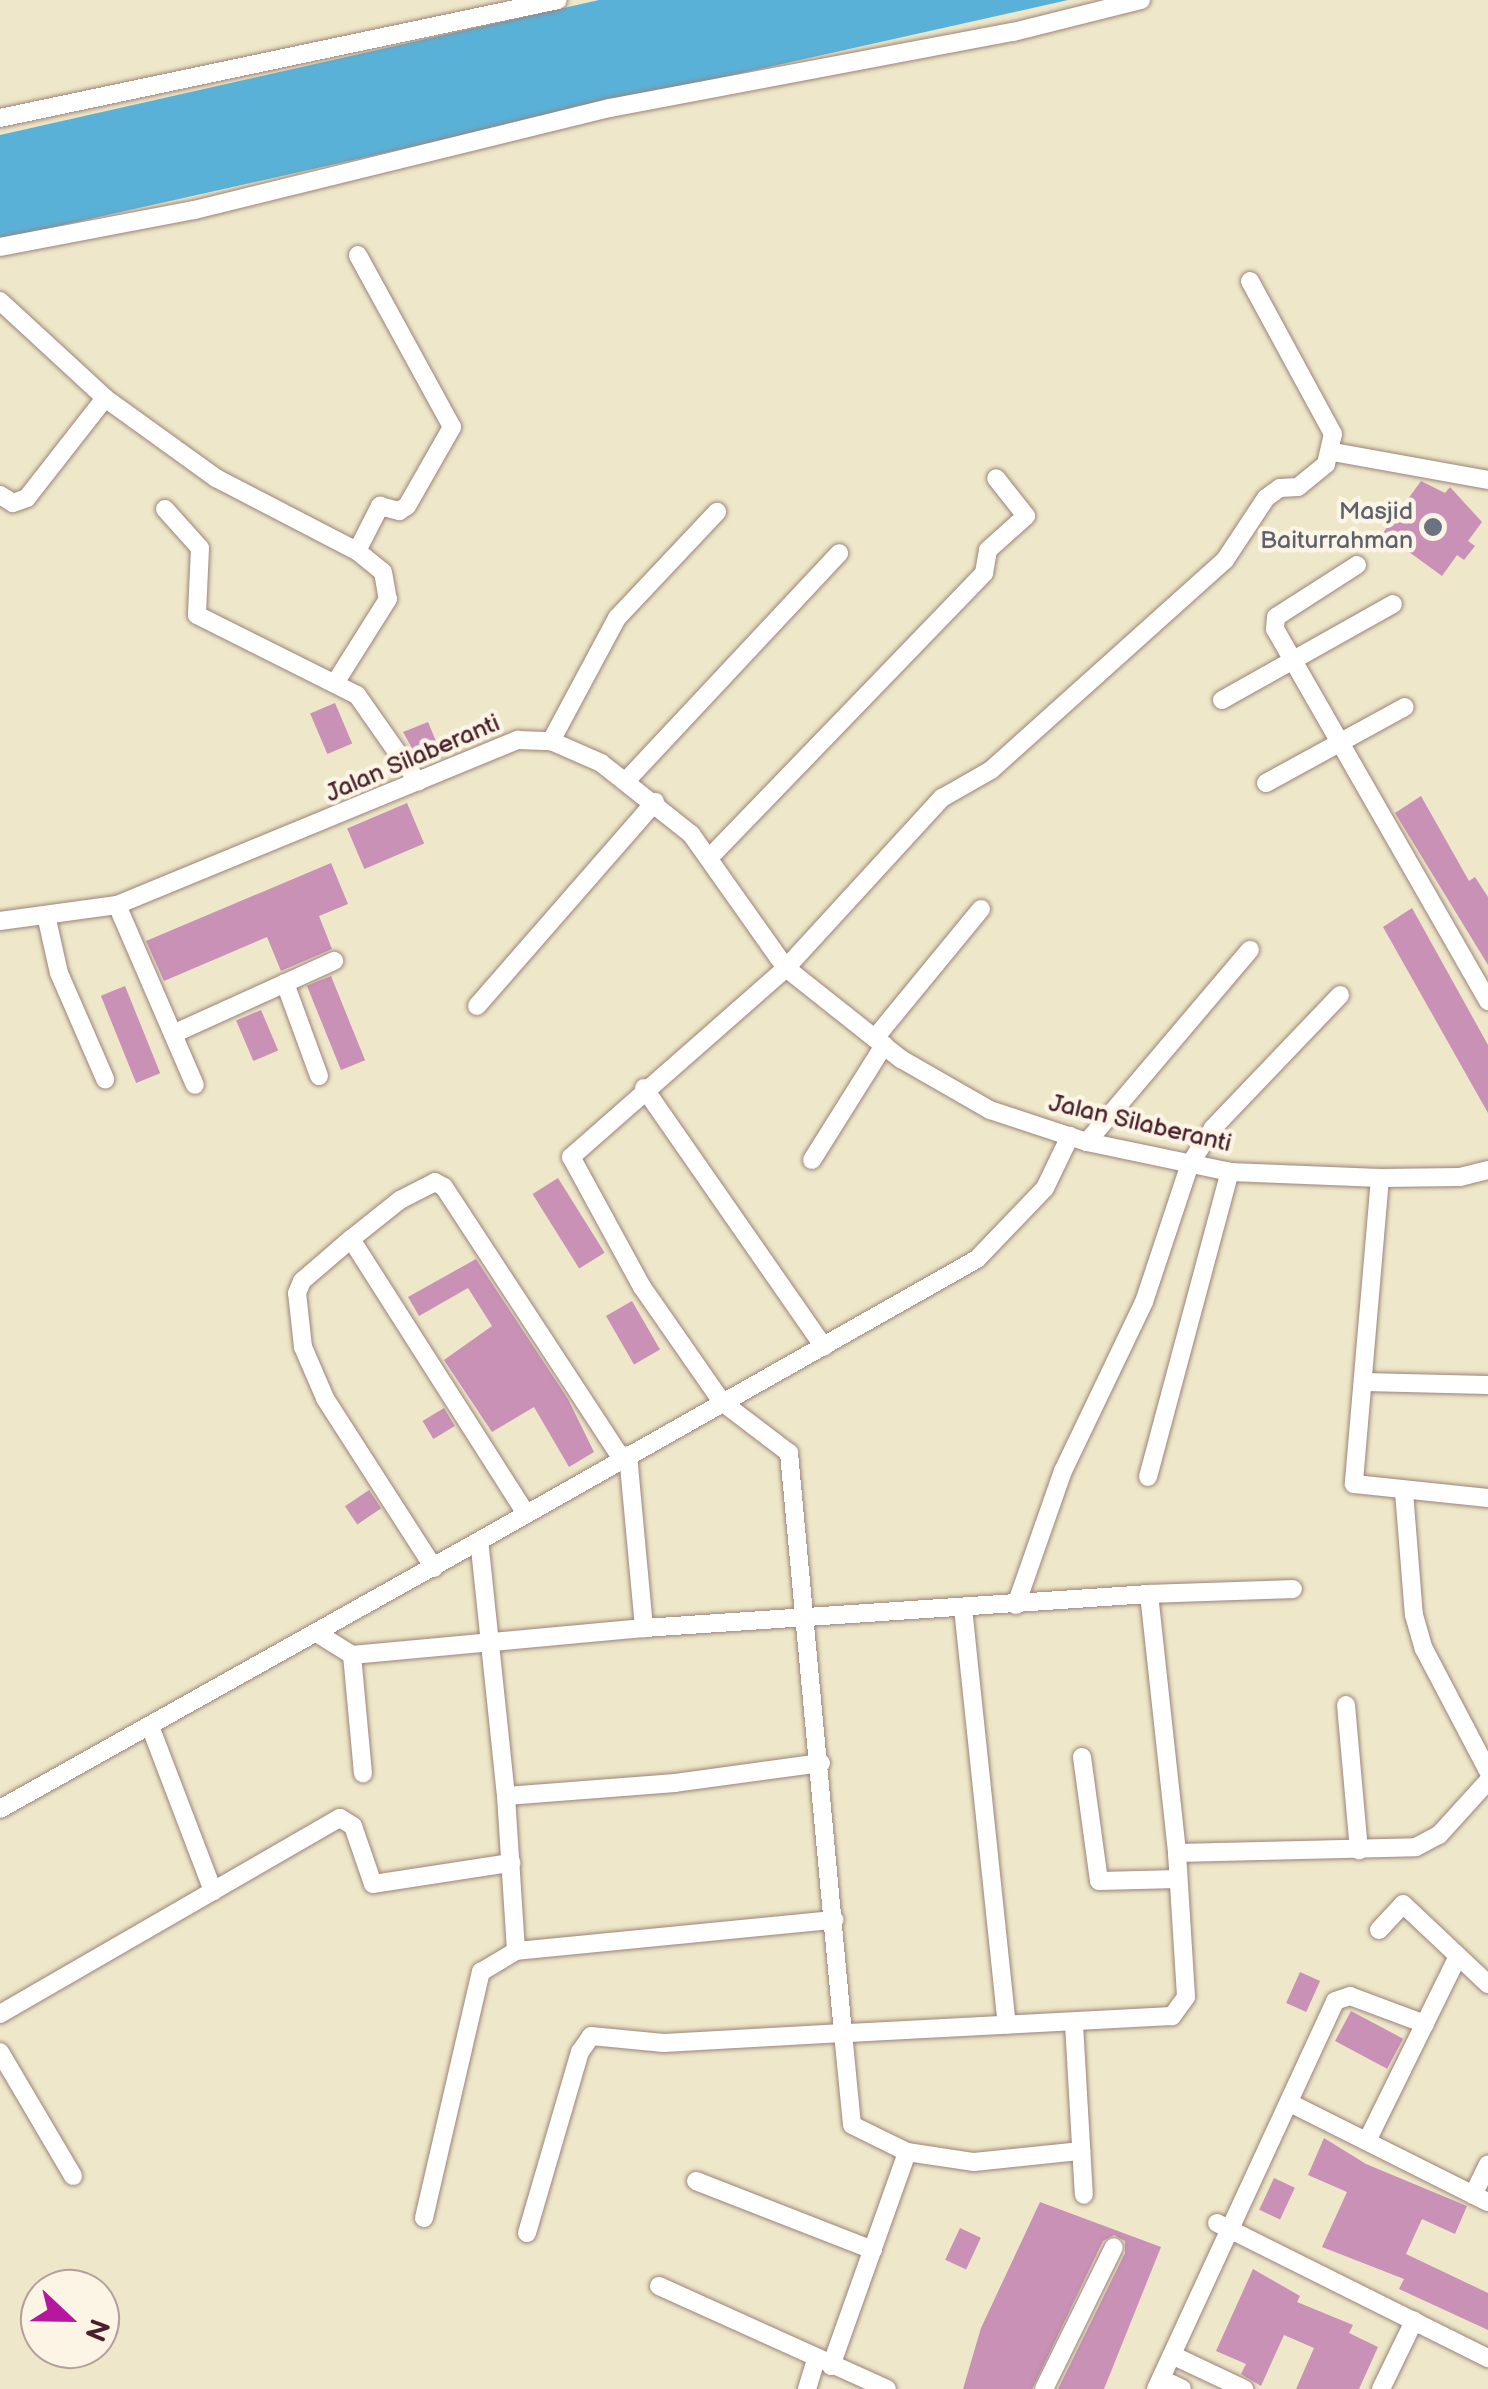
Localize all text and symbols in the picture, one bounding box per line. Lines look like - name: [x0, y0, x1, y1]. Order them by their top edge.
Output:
- place label: Masjid Baiturrahman: [1260, 498, 1413, 557]
- marker: Masjid Baiturrahman: [1422, 516, 1444, 538]
- street label: Jalan Silaberanti: [321, 709, 505, 809]
- street label: Jalan Silaberanti: [1046, 1088, 1234, 1160]
- north arrow: [20, 2269, 120, 2369]
- text: N: [77, 2314, 116, 2346]

